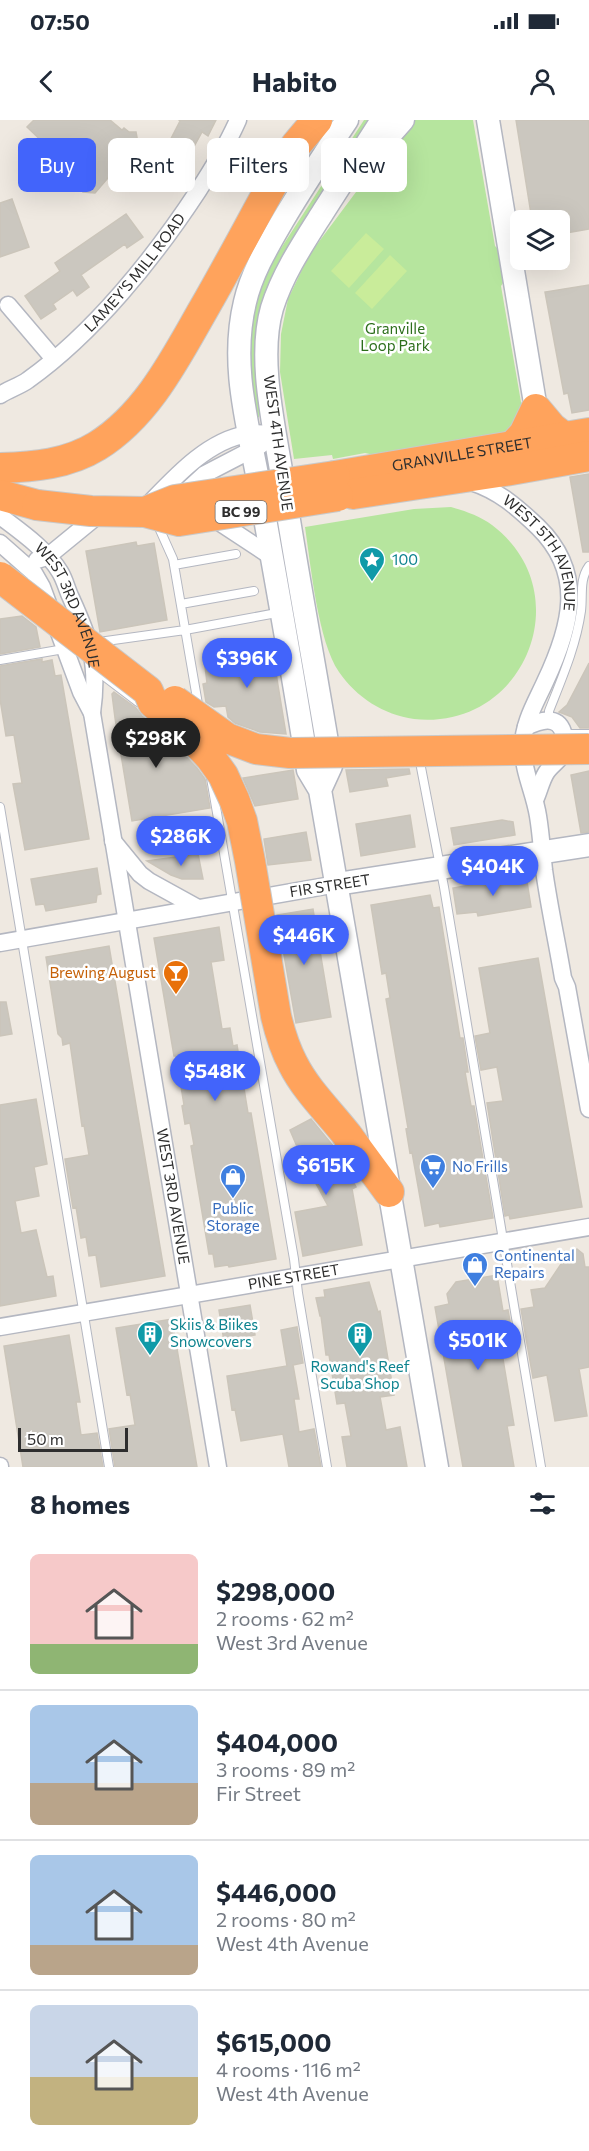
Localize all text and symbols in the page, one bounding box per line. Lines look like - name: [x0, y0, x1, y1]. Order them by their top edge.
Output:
- text: 07:50: [30, 8, 90, 35]
- icon: back: [30, 65, 63, 98]
- text: Habito: [252, 65, 337, 98]
- icon: person: [526, 65, 559, 98]
- chip: Buy: [18, 138, 96, 192]
- chip: Rent: [108, 138, 195, 192]
- chip: Filters: [207, 138, 309, 192]
- chip: New: [321, 138, 407, 192]
- street label: LAMEY'S MILL ROAD: [80, 209, 188, 335]
- map controls: [510, 210, 570, 270]
- button: layers: [510, 210, 570, 270]
- park label: Granville Loop Park: [360, 319, 430, 354]
- street label: WEST 4TH AVENUE: [261, 374, 297, 512]
- street label: GRANVILLE STREET: [391, 433, 534, 474]
- street label: WEST 5TH AVENUE: [500, 490, 579, 612]
- road number: BC 99: [216, 501, 266, 523]
- street label: WEST 3RD AVENUE: [32, 538, 104, 669]
- place icon: 100: [357, 545, 387, 583]
- place label: 100: [392, 550, 418, 568]
- pin: $396K: [205, 638, 289, 689]
- text: $396K: [216, 645, 278, 669]
- pin: $298K: [114, 718, 198, 769]
- text: $298K: [125, 725, 187, 749]
- pin: $286K: [139, 816, 223, 867]
- text: $286K: [150, 823, 212, 847]
- pin: $404K: [451, 846, 535, 897]
- text: $404K: [461, 853, 525, 877]
- street label: FIR STREET: [288, 870, 372, 900]
- pin: $446K: [262, 915, 346, 966]
- text: $446K: [273, 922, 335, 946]
- bar icon: Brewing August: [161, 958, 191, 996]
- place label: Brewing August: [49, 963, 156, 981]
- pin: $548K: [173, 1051, 257, 1102]
- text: $548K: [184, 1058, 246, 1082]
- street label: WEST 3RD AVENUE: [154, 1127, 194, 1266]
- pin: $615K: [284, 1145, 368, 1196]
- text: $615K: [297, 1152, 355, 1176]
- supermarket icon: No Frills: [418, 1152, 448, 1190]
- place label: No Frills: [452, 1157, 508, 1175]
- shop icon: Public Storage: [218, 1162, 248, 1200]
- place label: Public Storage: [206, 1199, 260, 1234]
- place label: Continental Repairs: [494, 1246, 575, 1281]
- shop icon: Continental Repairs: [460, 1250, 490, 1288]
- street label: PINE STREET: [247, 1259, 341, 1293]
- place label: Skiis & Biikes Snowcovers: [170, 1315, 258, 1350]
- building icon: Skiis & Biikes Snowcovers: [135, 1319, 165, 1357]
- building icon: Rowand's Reef Scuba Shop: [345, 1320, 375, 1358]
- pin: $501K: [436, 1320, 520, 1371]
- text: $501K: [448, 1327, 508, 1351]
- place label: Rowand's Reef Scuba Shop: [310, 1357, 410, 1392]
- scale bar: [18, 1425, 128, 1452]
- text: 50 m: [27, 1429, 64, 1448]
- icon: filters: [526, 1487, 559, 1520]
- text: 8 homes: [30, 1488, 130, 1519]
- text: $298,000: [216, 1575, 335, 1606]
- icon: home: [78, 1578, 150, 1650]
- text: 2 rooms · 62 m²: [216, 1606, 354, 1630]
- text: West 3rd Avenue: [216, 1630, 368, 1654]
- text: $404,000: [216, 1726, 338, 1757]
- icon: home: [78, 1729, 150, 1801]
- text: 3 rooms · 89 m²: [216, 1757, 355, 1781]
- text: Fir Street: [216, 1781, 301, 1805]
- text: $446,000: [216, 1876, 337, 1907]
- icon: home: [78, 1879, 150, 1951]
- text: 2 rooms · 80 m²: [216, 1907, 356, 1931]
- text: West 4th Avenue: [216, 1931, 369, 1955]
- text: $615,000: [216, 2026, 332, 2057]
- icon: home: [78, 2029, 150, 2101]
- text: 4 rooms · 116 m²: [216, 2057, 361, 2081]
- text: West 4th Avenue: [216, 2081, 369, 2105]

